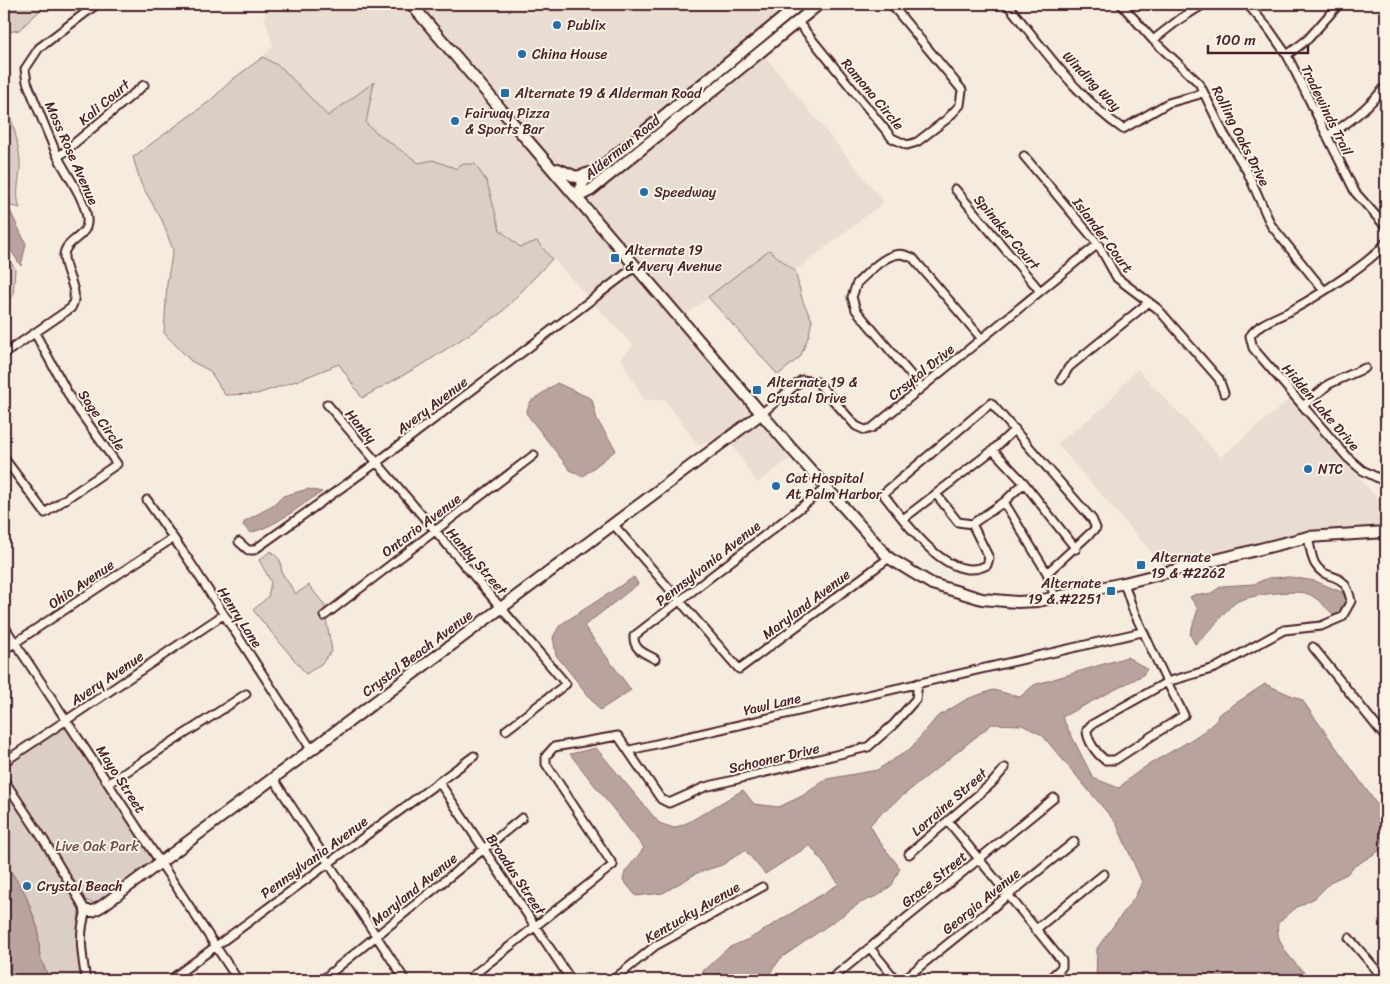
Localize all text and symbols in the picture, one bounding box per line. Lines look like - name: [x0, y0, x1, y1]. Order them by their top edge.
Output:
- place label: Publix: [567, 13, 607, 38]
- marker: Publix: [551, 19, 563, 31]
- scale bar: [1208, 22, 1308, 54]
- text: 100 m: [1215, 27, 1256, 53]
- place label: China House: [532, 42, 607, 67]
- street label: Winding Way: [1056, 45, 1128, 118]
- marker: China House: [516, 48, 528, 60]
- street label: Ramona Circle: [835, 53, 911, 136]
- street label: Tradewinds Trail: [1294, 60, 1360, 161]
- street label: Kali Court: [73, 72, 137, 132]
- place label: Alternate 19 & Alderman Road: [514, 81, 703, 106]
- street label: Rolling Oaks Drive: [1204, 81, 1277, 191]
- marker: Alternate 19 & Alderman Road: [499, 87, 511, 99]
- street label: Moss Rose Avenue: [37, 97, 106, 209]
- place label: Fairway Pizza & Sports Bar: [465, 101, 550, 142]
- street label: Alderman Road: [578, 108, 667, 187]
- marker: Fairway Pizza & Sports Bar: [449, 115, 461, 127]
- place label: Speedway: [654, 180, 717, 205]
- marker: Speedway: [638, 186, 650, 198]
- street label: Spinaker Court: [967, 189, 1047, 277]
- street label: Islander Court: [1065, 191, 1140, 279]
- place label: Alternate 19 & Avery Avenue: [624, 238, 722, 279]
- marker: Alternate 19 & Avery Avenue: [609, 252, 621, 264]
- street label: Crsytal Drive: [882, 337, 960, 407]
- street label: Hidden Lake Drive: [1275, 358, 1366, 457]
- street label: Avery Avenue: [390, 370, 474, 441]
- place label: Alternate 19 & Crystal Drive: [766, 370, 858, 411]
- street label: Sage Circle: [71, 384, 132, 456]
- marker: Alternate 19 & Crystal Drive: [751, 384, 763, 396]
- street label: Hanby: [338, 403, 383, 450]
- place label: NTC: [1318, 457, 1343, 482]
- marker: NTC: [1302, 463, 1314, 475]
- place label: Cat Hospital At Palm Harbor: [785, 466, 883, 507]
- marker: Cat Hospital At Palm Harbor: [770, 480, 782, 492]
- street label: Ontario Avenue: [376, 487, 467, 564]
- street label: Pennsylvania Avenue: [650, 514, 767, 613]
- street label: Hanby Street: [440, 522, 514, 602]
- place label: Alternate 19 & #2262: [1150, 545, 1225, 586]
- street label: Ohio Avenue: [43, 553, 120, 616]
- marker: Alternate 19 & #2262: [1135, 559, 1147, 571]
- street label: Maryland Avenue: [757, 563, 856, 646]
- place label: Alternate 19 & #2251: [1028, 571, 1101, 612]
- street label: Henry Lane: [210, 582, 269, 653]
- marker: Alternate 19 & #2251: [1105, 585, 1117, 597]
- street label: Crystal Beach Avenue: [356, 603, 479, 704]
- street label: Avery Avenue: [64, 644, 149, 713]
- street label: Yawl Lane: [741, 686, 804, 723]
- street label: Schooner Drive: [726, 736, 822, 781]
- street label: Mayo Street: [89, 740, 152, 818]
- street label: Lorraine Street: [905, 761, 994, 843]
- street label: Pennsylvania Avenue: [255, 809, 374, 905]
- street label: Broadus Street: [479, 828, 553, 921]
- park label: Live Oak Park: [55, 834, 139, 859]
- street label: Grace Street: [896, 845, 973, 914]
- street label: Maryland Avenue: [365, 846, 463, 932]
- street label: Georgia Avenue: [936, 862, 1026, 941]
- place label: Crystal Beach: [37, 874, 123, 899]
- street label: Kentucky Avenue: [640, 875, 745, 950]
- marker: Crystal Beach: [21, 880, 33, 892]

